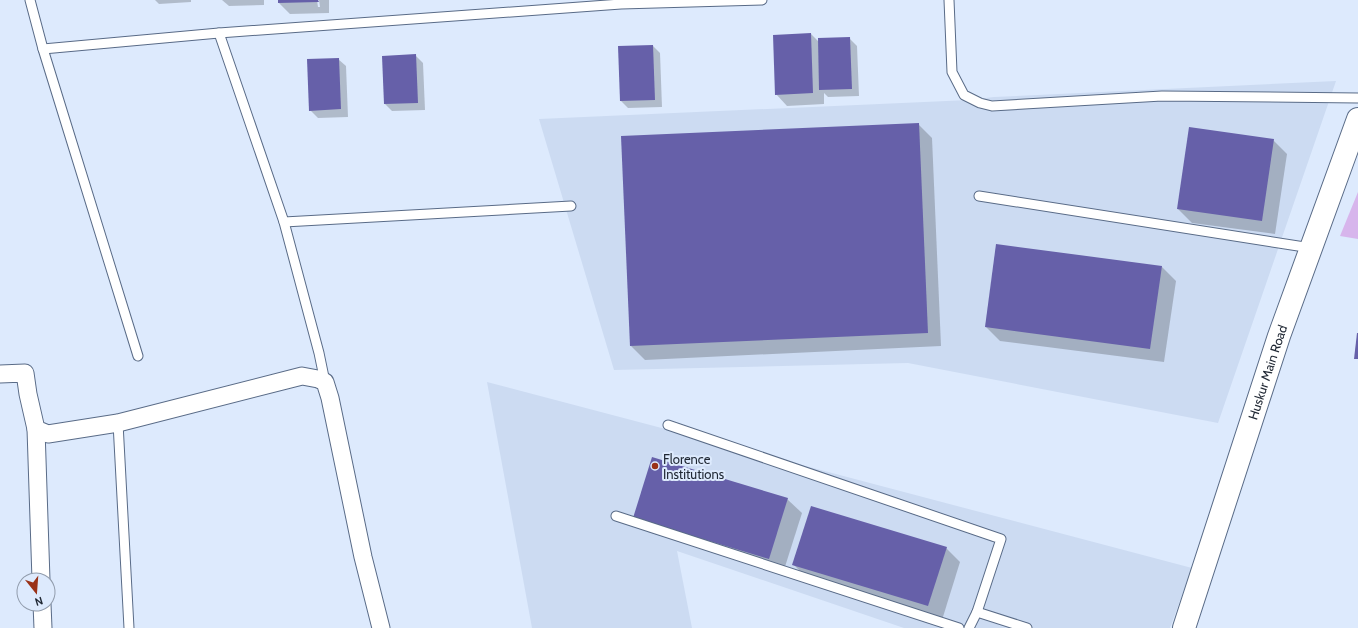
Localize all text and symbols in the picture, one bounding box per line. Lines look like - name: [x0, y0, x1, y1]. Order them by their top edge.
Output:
- street label: Huskur Main Road: [1244, 323, 1290, 422]
- place label: Florence Institutions: [663, 451, 725, 482]
- marker: Florence Institutions: [650, 461, 660, 471]
- north arrow: [16, 572, 56, 612]
- text: N: [33, 594, 45, 609]

